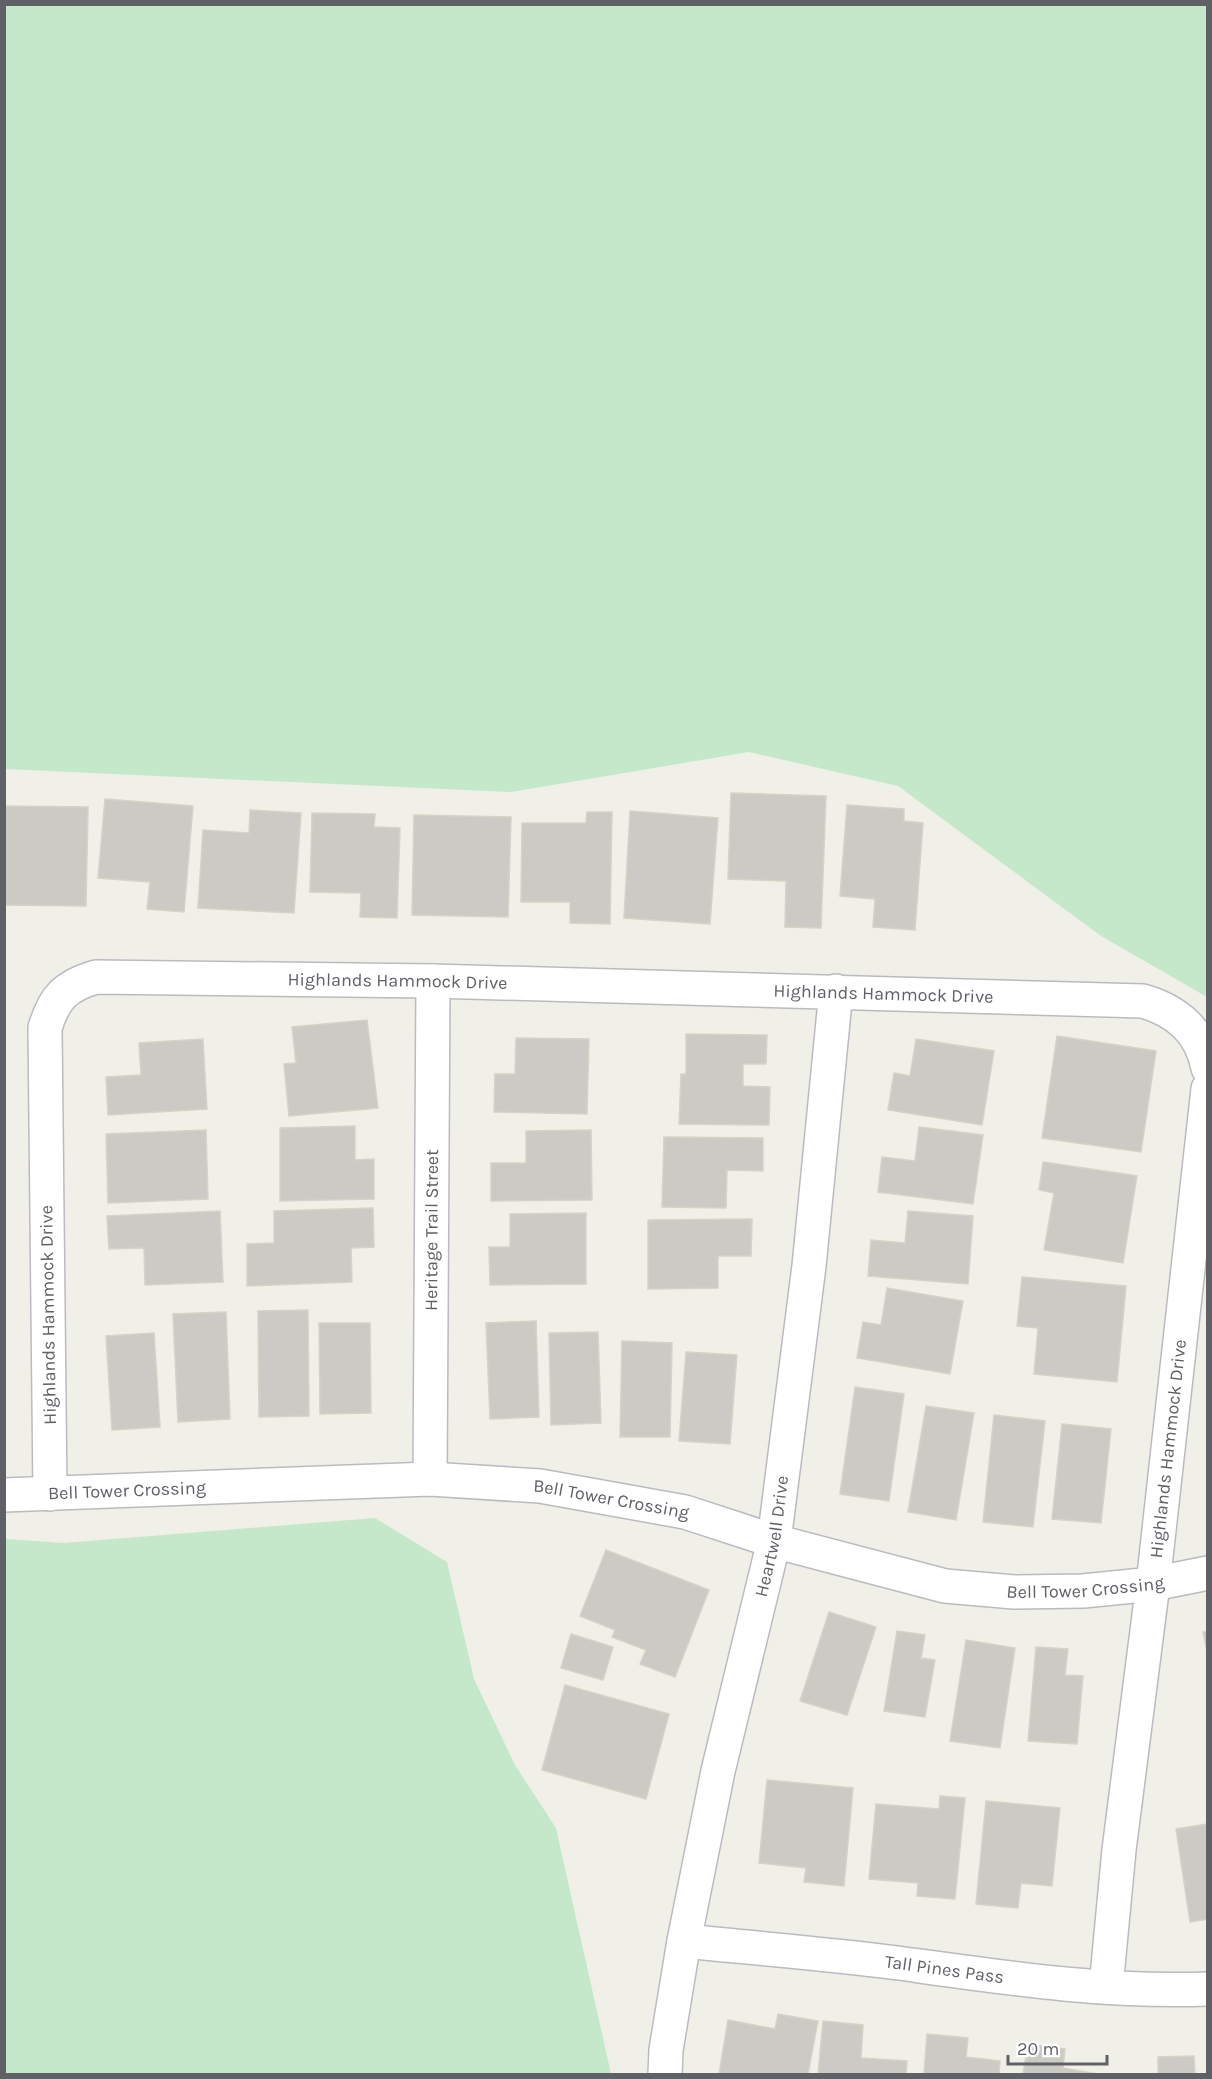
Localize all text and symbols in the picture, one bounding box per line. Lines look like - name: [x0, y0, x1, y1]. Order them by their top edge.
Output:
- street label: Highlands Hammock Drive: [287, 968, 508, 994]
- street label: Highlands Hammock Drive: [773, 980, 994, 1008]
- street label: Heritage Trail Street: [420, 1149, 443, 1311]
- street label: Highlands Hammock Drive: [35, 1205, 61, 1425]
- street label: Highlands Hammock Drive: [1145, 1338, 1191, 1559]
- street label: Heartwell Drive: [750, 1474, 793, 1599]
- street label: Bell Tower Crossing: [533, 1475, 691, 1524]
- street label: Bell Tower Crossing: [48, 1476, 206, 1504]
- street label: Bell Tower Crossing: [1005, 1571, 1166, 1603]
- street label: Tall Pines Pass: [884, 1950, 1005, 1988]
- scale bar: [1008, 2028, 1107, 2066]
- text: 20 m: [1017, 2038, 1059, 2060]

